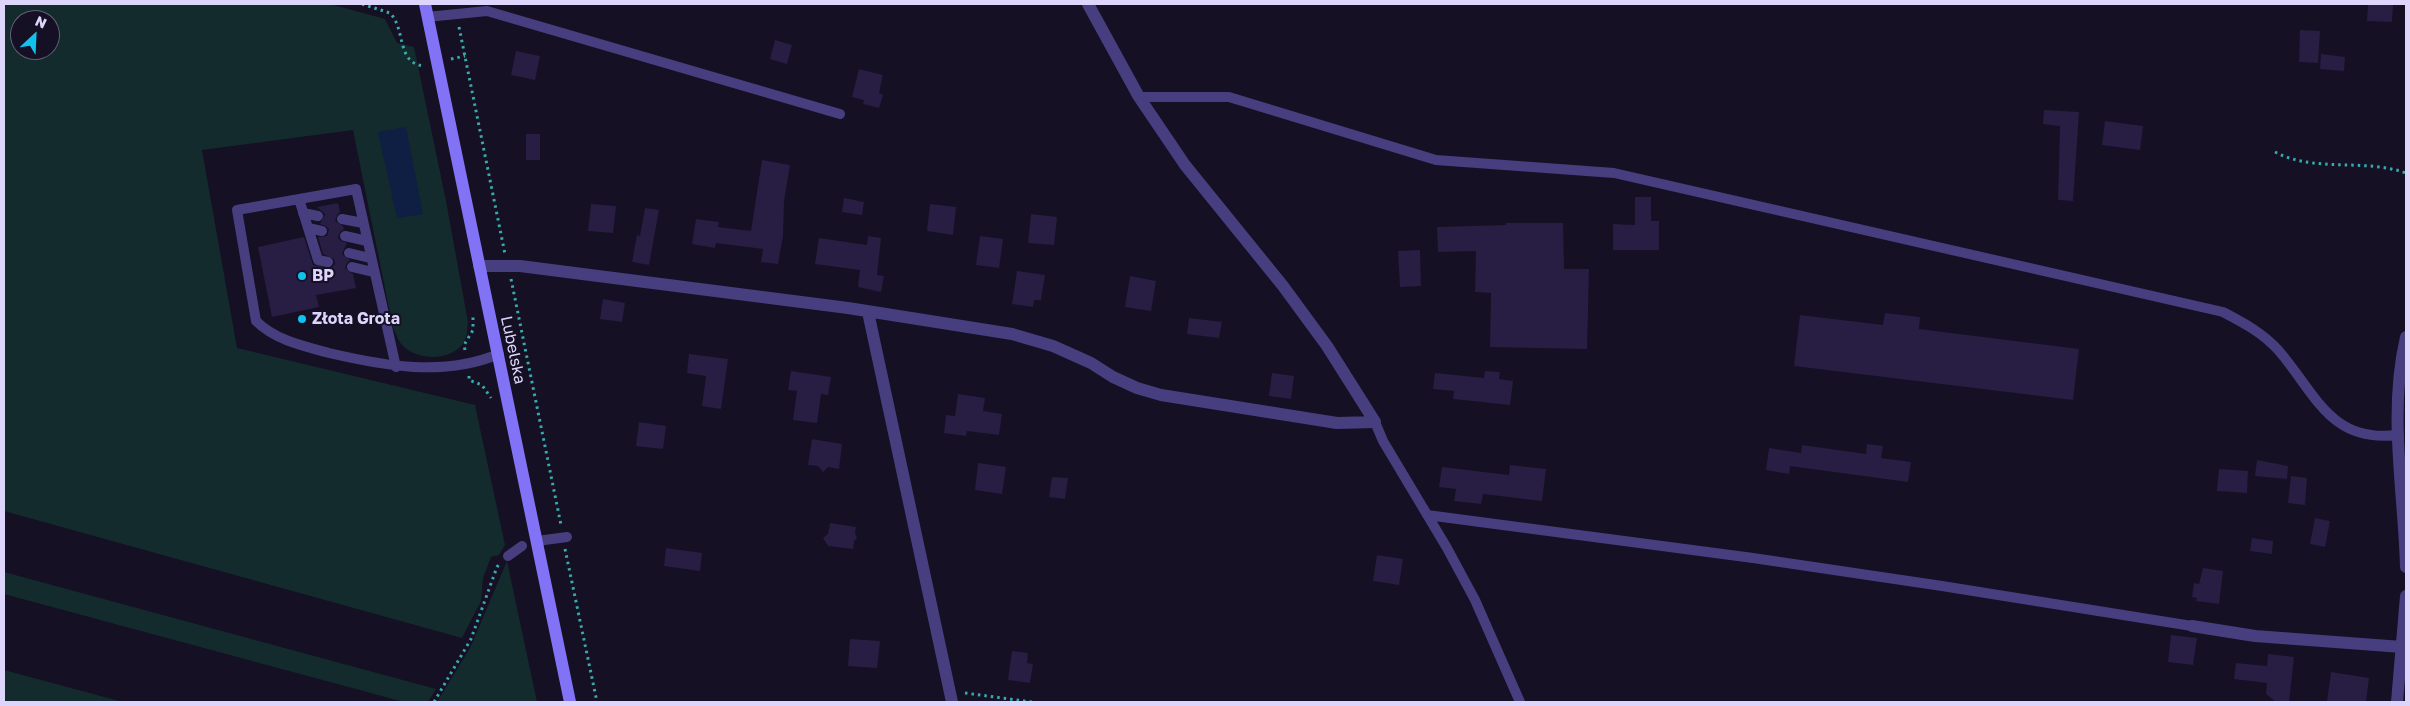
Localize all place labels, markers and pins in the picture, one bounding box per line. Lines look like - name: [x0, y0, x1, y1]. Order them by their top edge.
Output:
- place label: BP: [312, 266, 334, 286]
- marker: BP: [296, 270, 308, 282]
- place label: Złota Grota: [312, 309, 400, 329]
- marker: Złota Grota: [296, 313, 308, 325]

